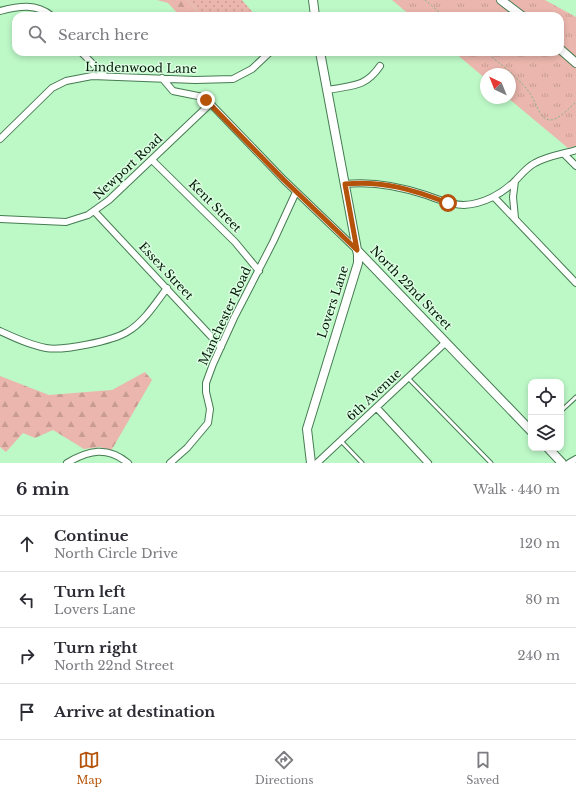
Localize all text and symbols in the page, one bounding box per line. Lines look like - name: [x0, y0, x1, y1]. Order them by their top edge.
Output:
- search box: [12, 12, 564, 56]
- icon: search: [26, 23, 48, 45]
- text: Search here: [58, 25, 149, 44]
- street label: Lindenwood Lane: [85, 59, 197, 76]
- north arrow: [480, 68, 516, 104]
- route end: [197, 91, 215, 109]
- street label: Newport Road: [90, 131, 165, 202]
- street label: Kent Street: [186, 176, 245, 235]
- route start: [439, 194, 457, 212]
- street label: Essex Street: [136, 239, 197, 303]
- street label: North 22nd Street: [367, 243, 456, 333]
- street label: Manchester Road: [195, 264, 254, 368]
- street label: Lovers Lane: [314, 264, 351, 340]
- street label: 6th Avenue: [343, 365, 404, 424]
- map controls: [528, 379, 564, 451]
- button: locate: [528, 379, 564, 415]
- button: layers: [528, 415, 564, 451]
- text: 6 min: [16, 479, 69, 500]
- text: Walk · 440 m: [473, 481, 560, 498]
- text: Continue: [54, 526, 129, 545]
- icon: ahead: [16, 533, 38, 555]
- text: 120 m: [519, 535, 560, 552]
- text: North Circle Drive: [54, 545, 178, 562]
- text: Turn left: [54, 582, 125, 601]
- icon: left: [16, 589, 38, 611]
- text: 80 m: [525, 591, 560, 608]
- text: Lovers Lane: [54, 601, 136, 618]
- text: Turn right: [54, 638, 137, 657]
- icon: right: [16, 645, 38, 667]
- text: 240 m: [517, 647, 560, 664]
- text: North 22nd Street: [54, 657, 174, 674]
- icon: arrive: [16, 701, 38, 723]
- text: Arrive at destination: [54, 702, 215, 721]
- tab: Map: [76, 749, 102, 787]
- tab: Directions: [255, 749, 313, 787]
- tab: Saved: [466, 749, 500, 787]

